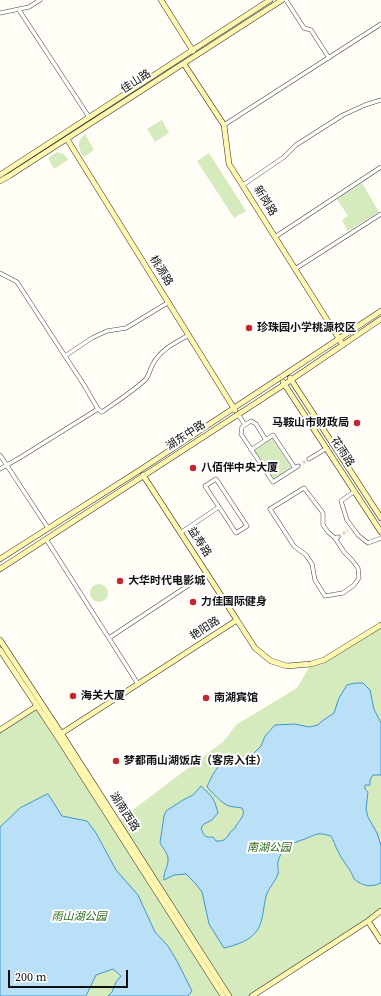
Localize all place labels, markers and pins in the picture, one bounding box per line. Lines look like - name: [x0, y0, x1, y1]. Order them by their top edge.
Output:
- place label: 珍珠园小学桃源校区: [257, 321, 356, 335]
- marker: 珍珠园小学桃源校区: [244, 323, 254, 333]
- place label: 马鞍山市财政局: [272, 416, 349, 430]
- marker: 马鞍山市财政局: [352, 418, 362, 428]
- place label: 八佰伴中央大厦: [201, 461, 278, 475]
- marker: 八佰伴中央大厦: [188, 463, 198, 473]
- place label: 大华时代电影城: [128, 574, 205, 588]
- marker: 大华时代电影城: [115, 576, 125, 586]
- place label: 力佳国际健身: [201, 595, 267, 609]
- marker: 力佳国际健身: [188, 597, 198, 607]
- place label: 海关大厦: [81, 689, 125, 703]
- marker: 海关大厦: [68, 691, 78, 701]
- place label: 南湖宾馆: [214, 691, 258, 705]
- marker: 南湖宾馆: [201, 693, 211, 703]
- place label: 梦都雨山湖饭店（客房入住）: [124, 754, 267, 768]
- marker: 梦都雨山湖饭店（客房入住）: [111, 756, 121, 766]

